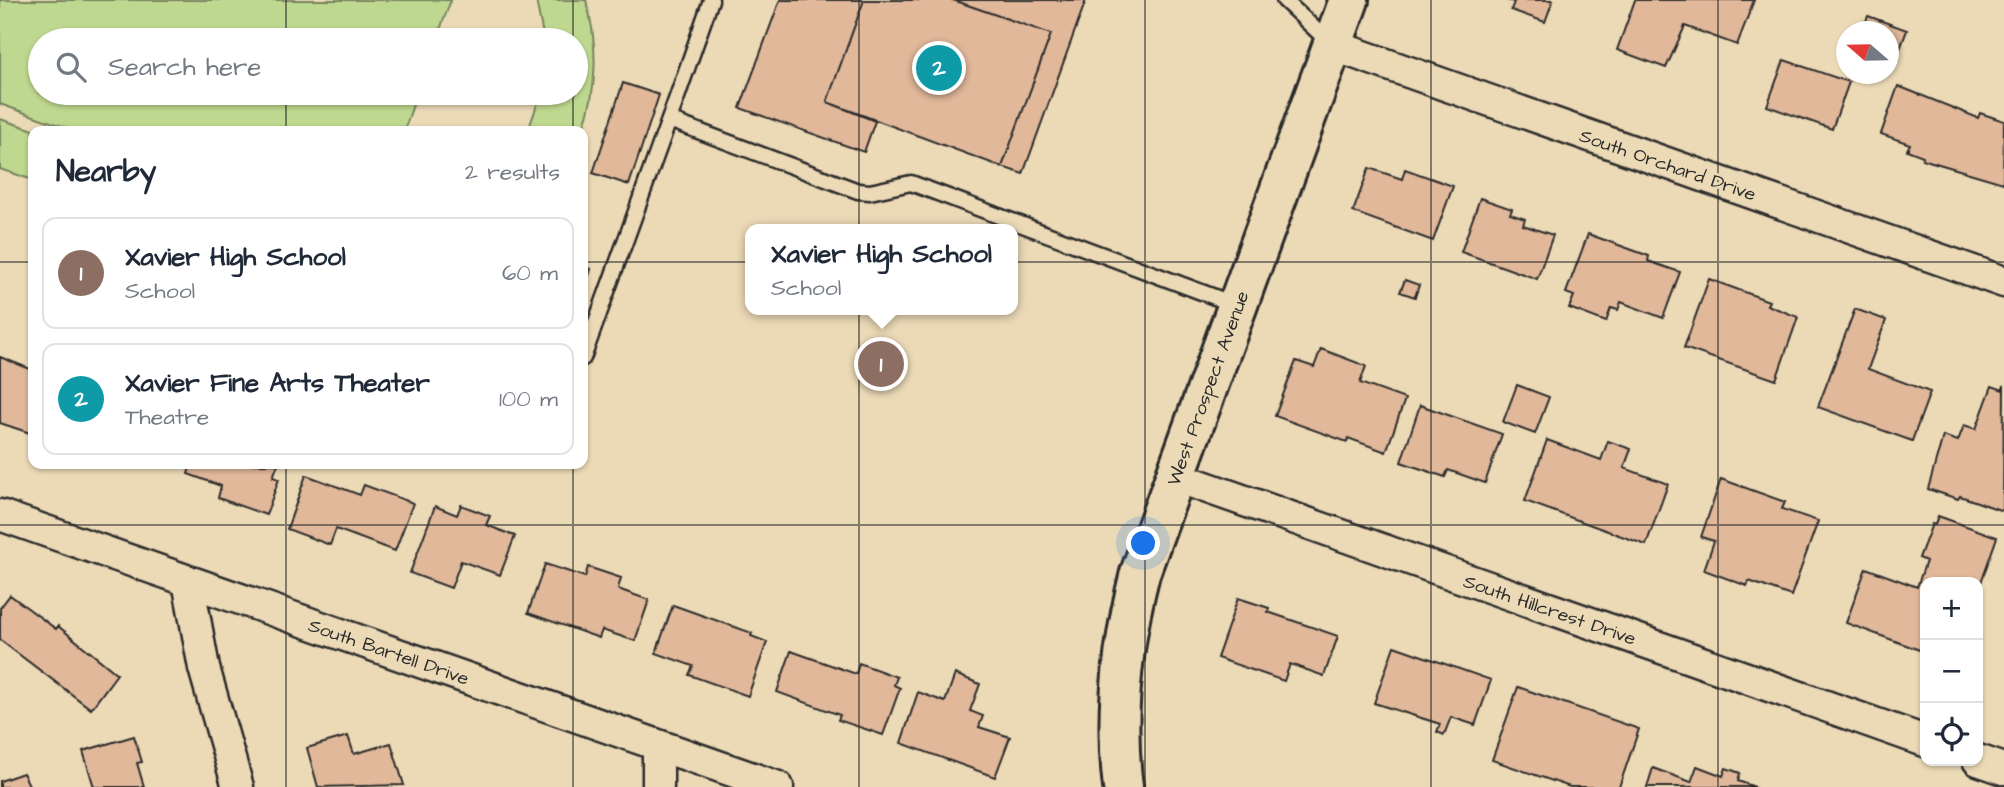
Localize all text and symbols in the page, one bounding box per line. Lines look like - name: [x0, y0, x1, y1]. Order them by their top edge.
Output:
- north arrow: [1836, 21, 1899, 84]
- search box: [28, 28, 588, 105]
- pin: 2: [916, 42, 962, 94]
- icon: search: [52, 48, 90, 86]
- text: Search here: [108, 49, 261, 85]
- street label: South Orchard Drive: [1576, 123, 1759, 208]
- text: Nearby: [56, 151, 156, 193]
- text: 2 results: [465, 156, 560, 188]
- popup: [745, 224, 1018, 315]
- text: Xavier High School: [771, 236, 992, 272]
- text: Xavier High School: [125, 239, 346, 275]
- text: 1: [80, 257, 82, 289]
- text: 60 m: [502, 257, 558, 289]
- text: School: [771, 272, 841, 304]
- text: School: [125, 275, 195, 307]
- street label: West Prospect Avenue: [1161, 287, 1256, 490]
- pin: 1: [858, 338, 904, 390]
- text: Xavier Fine Arts Theater: [125, 365, 430, 401]
- text: 2: [74, 383, 88, 415]
- text: 100 m: [499, 383, 558, 415]
- text: Theatre: [125, 401, 209, 433]
- your location: [1126, 526, 1160, 560]
- street label: South Hillcrest Drive: [1460, 568, 1639, 653]
- map controls: [1920, 577, 1983, 766]
- button: +: [1920, 577, 1983, 640]
- street label: South Bartell Drive: [305, 612, 472, 693]
- button: −: [1920, 640, 1983, 703]
- button: locate: [1920, 703, 1983, 766]

